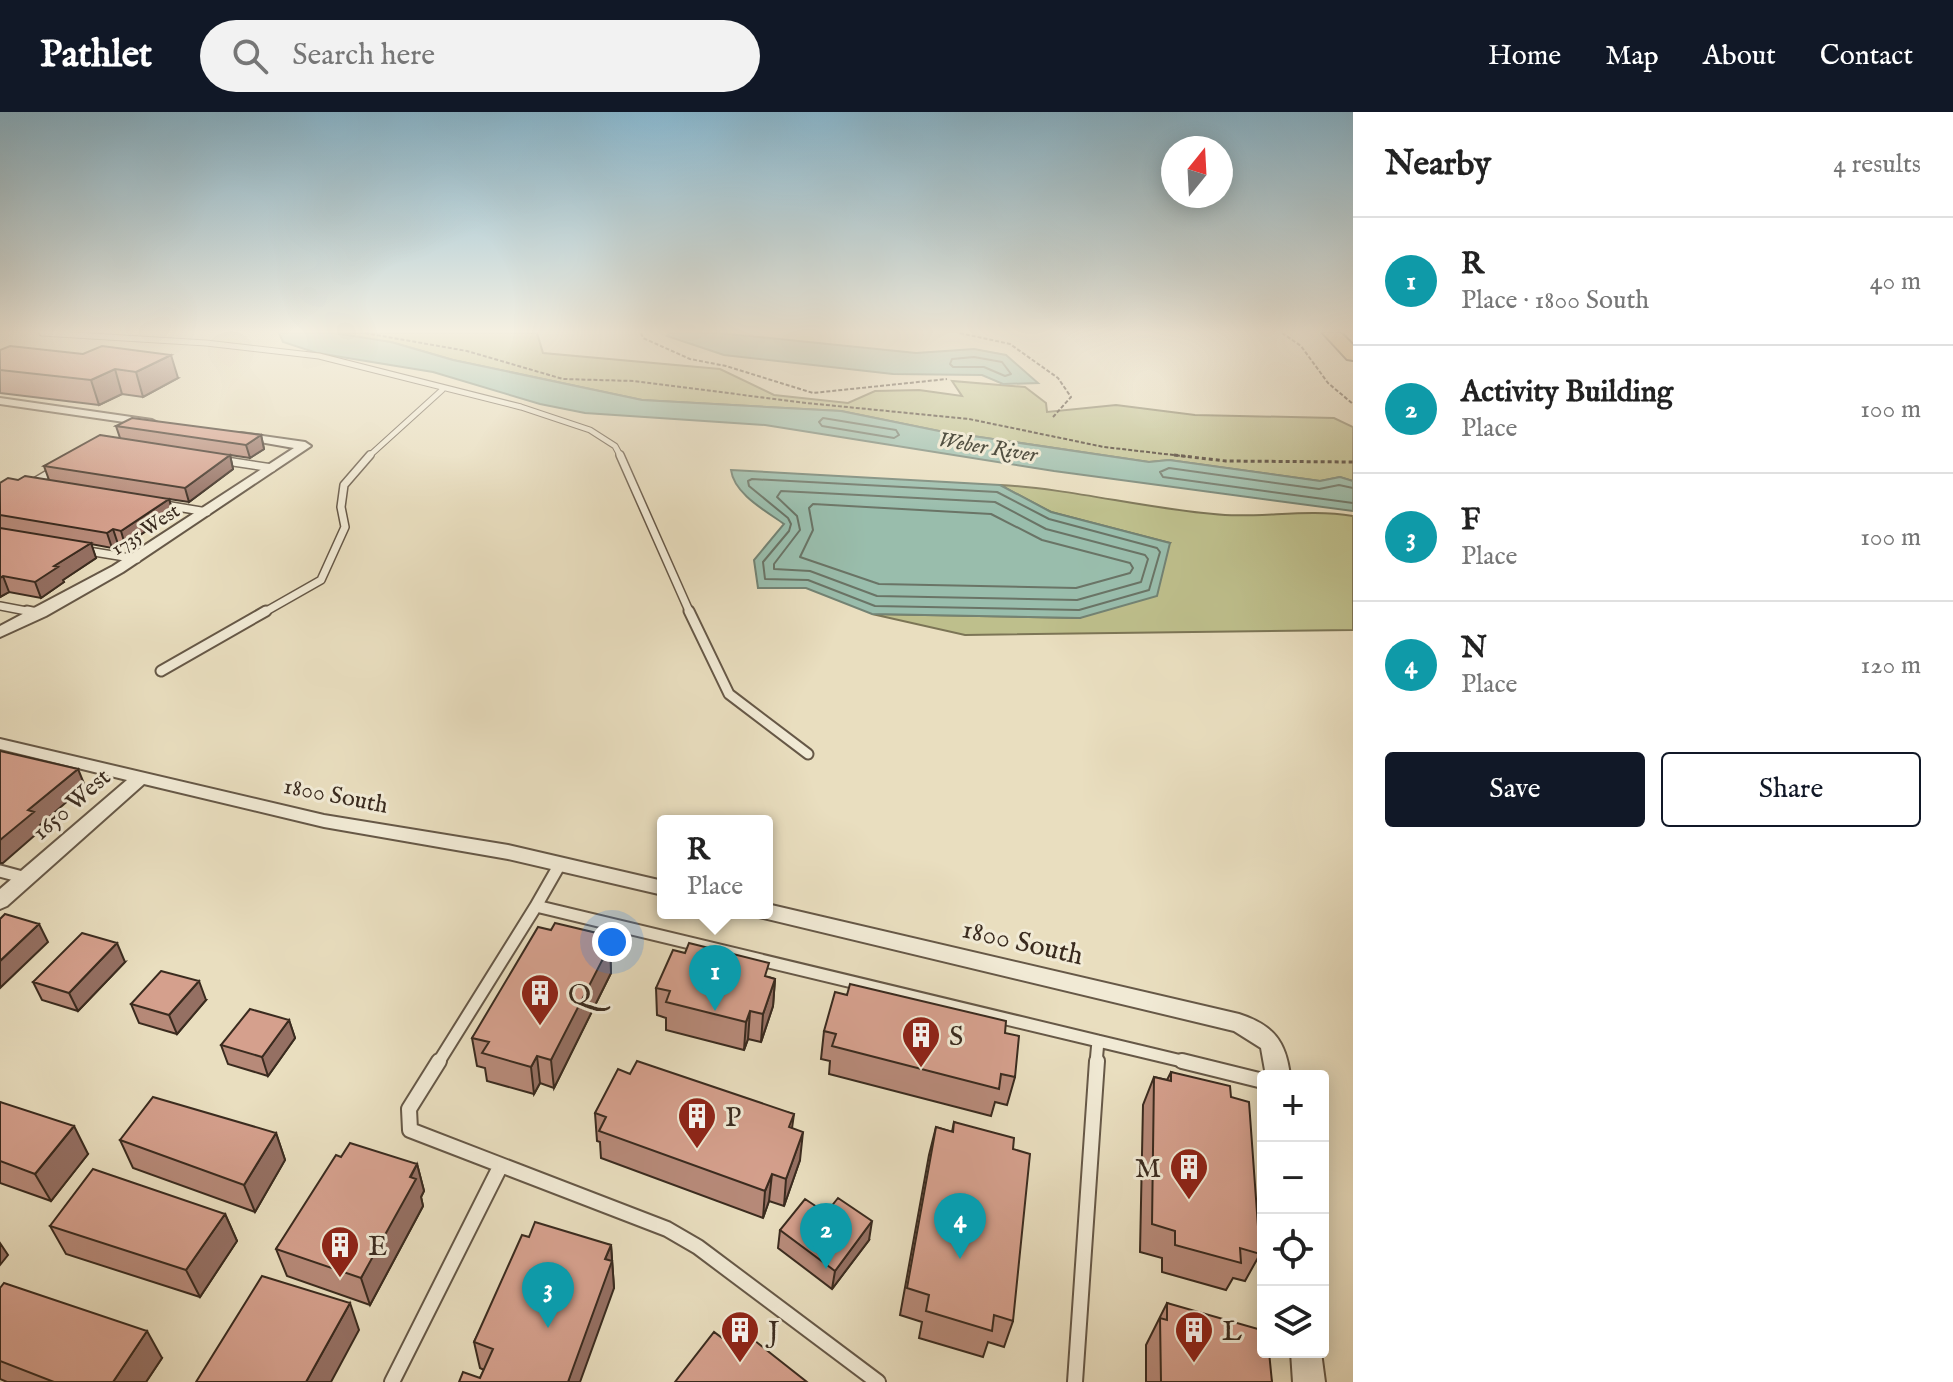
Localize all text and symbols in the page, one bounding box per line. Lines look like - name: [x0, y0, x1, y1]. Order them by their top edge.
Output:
- search box: [200, 20, 760, 92]
- text: Pathlet: [40, 32, 152, 80]
- icon: search: [228, 34, 272, 78]
- text: Search here: [292, 37, 435, 75]
- text: Home: [1488, 39, 1561, 74]
- text: Map: [1605, 39, 1659, 74]
- text: About: [1703, 39, 1776, 74]
- text: Contact: [1820, 39, 1913, 74]
- north arrow: [1161, 136, 1233, 208]
- text: Nearby: [1385, 143, 1491, 186]
- text: 4 results: [1833, 148, 1921, 181]
- text: R: [1461, 246, 1484, 284]
- text: 1: [1406, 265, 1416, 298]
- text: 40 m: [1870, 265, 1921, 298]
- text: Place · 1800 South: [1461, 284, 1649, 317]
- text: Activity Building: [1461, 374, 1673, 412]
- text: 2: [1405, 393, 1417, 426]
- text: 100 m: [1860, 393, 1921, 426]
- text: Place: [1461, 412, 1517, 445]
- water label: Weber River: [936, 426, 1041, 470]
- street label: 1735 West: [107, 499, 185, 562]
- text: F: [1461, 502, 1480, 540]
- text: 3: [1406, 521, 1416, 554]
- text: 100 m: [1860, 521, 1921, 554]
- text: Place: [1461, 540, 1517, 573]
- text: N: [1461, 630, 1487, 668]
- text: 4: [1405, 649, 1417, 682]
- text: 120 m: [1861, 649, 1921, 682]
- text: Place: [1461, 668, 1517, 701]
- button: Save: [1385, 752, 1645, 827]
- button: Share: [1661, 752, 1921, 827]
- street label: 1650 West: [26, 763, 118, 848]
- street label: 1800 South: [281, 771, 391, 822]
- popup: [657, 815, 773, 919]
- text: R: [687, 832, 709, 870]
- text: Place: [687, 870, 743, 903]
- street label: 1800 South: [958, 913, 1087, 974]
- your location: [592, 922, 632, 962]
- pin: 1: [689, 945, 741, 1011]
- building icon: Q: [519, 972, 561, 1027]
- place label: Q: [568, 978, 611, 1013]
- building icon: S: [900, 1014, 942, 1069]
- place label: S: [949, 1020, 963, 1055]
- map controls: [1257, 1070, 1329, 1358]
- button: +: [1257, 1070, 1329, 1142]
- building icon: P: [676, 1095, 718, 1150]
- place label: P: [725, 1101, 741, 1136]
- button: −: [1257, 1142, 1329, 1214]
- building icon: M: [1168, 1146, 1210, 1201]
- place label: M: [1135, 1152, 1161, 1187]
- pin: 4: [934, 1193, 986, 1259]
- pin: 2: [800, 1203, 852, 1269]
- button: locate: [1257, 1214, 1329, 1286]
- building icon: E: [319, 1224, 361, 1279]
- place label: E: [368, 1230, 387, 1265]
- pin: 3: [522, 1262, 574, 1328]
- button: layers: [1257, 1286, 1329, 1358]
- building icon: J: [719, 1309, 761, 1364]
- building icon: L: [1173, 1309, 1215, 1364]
- place label: J: [765, 1315, 779, 1350]
- place label: L: [1222, 1315, 1242, 1350]

